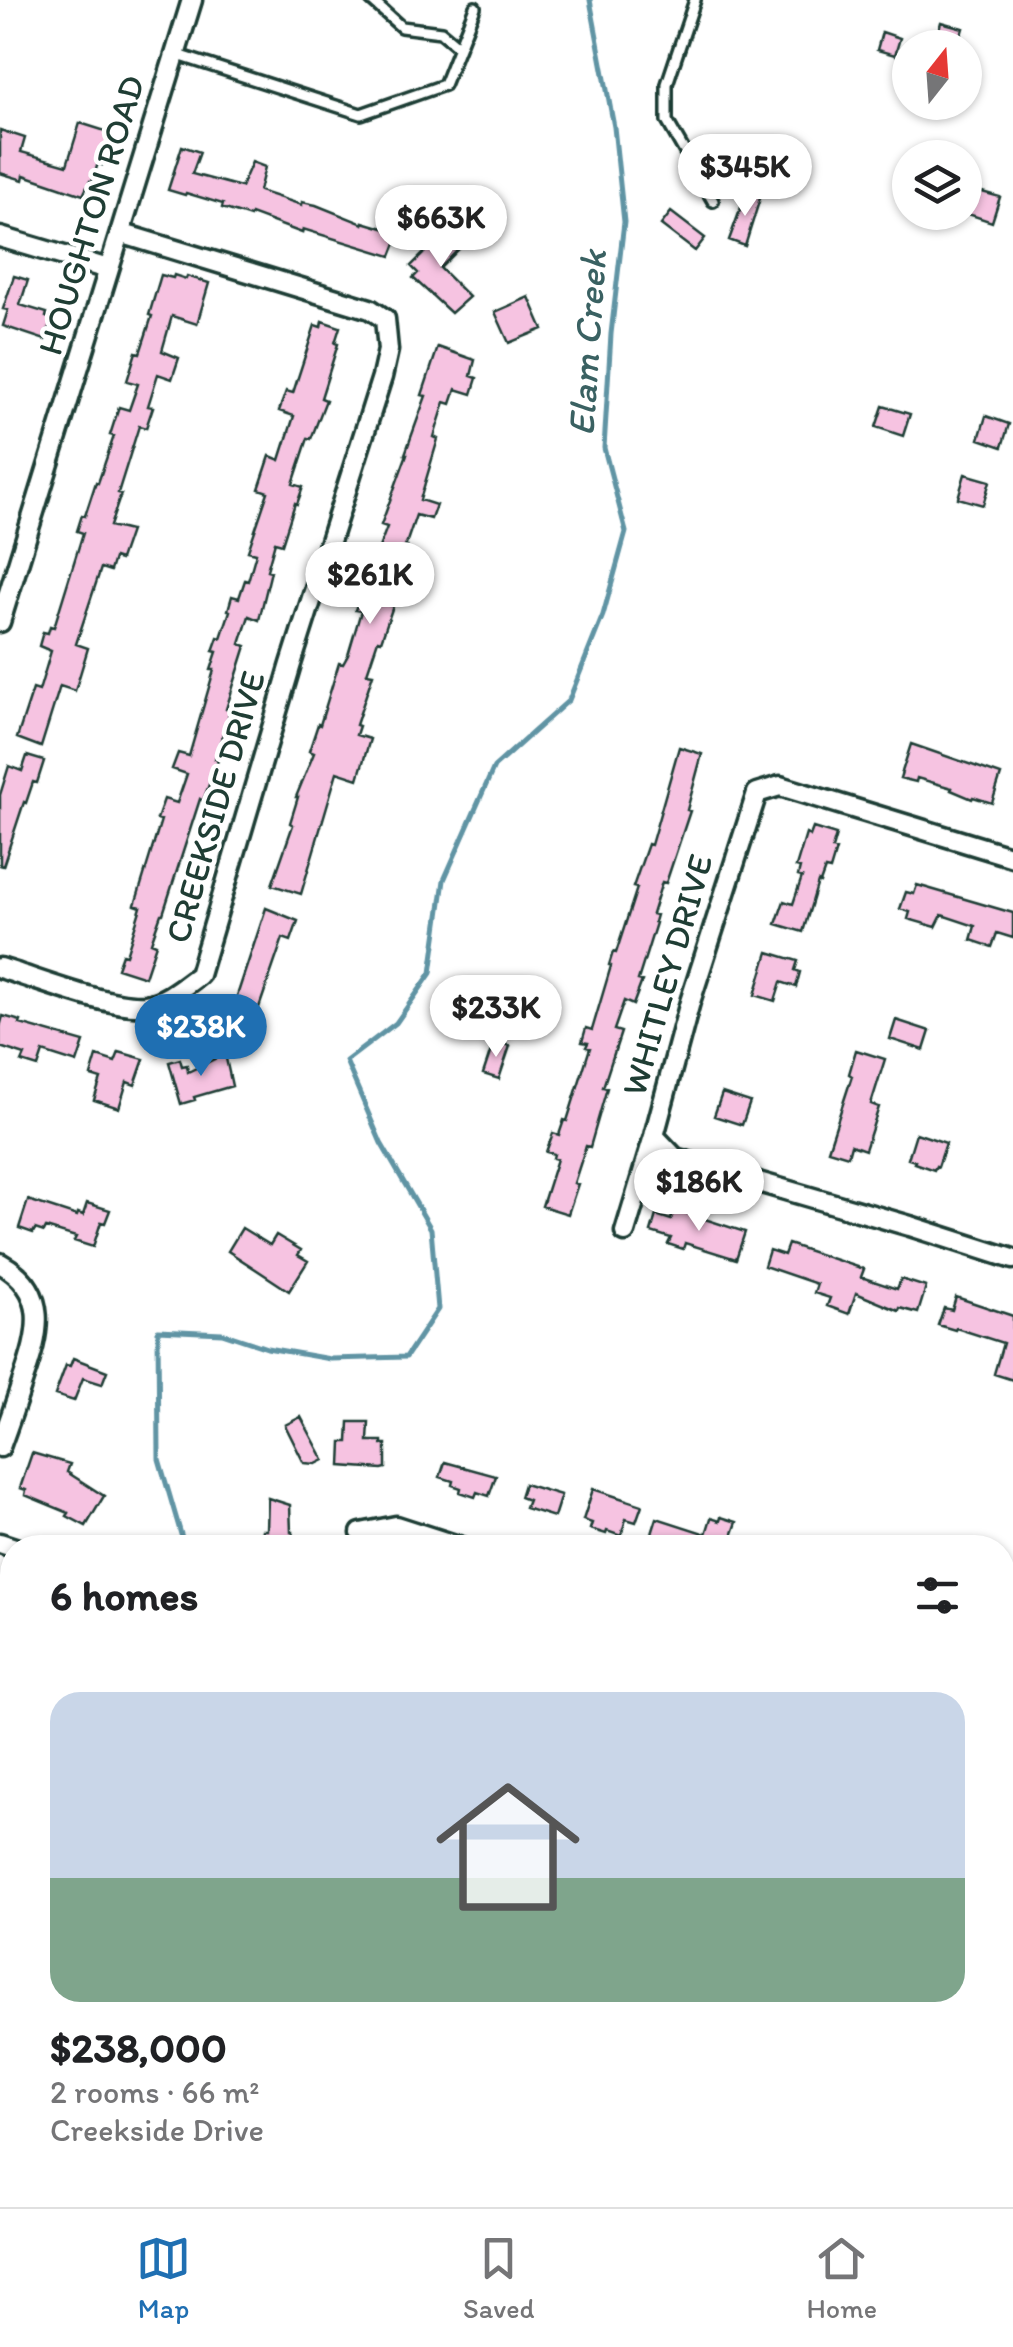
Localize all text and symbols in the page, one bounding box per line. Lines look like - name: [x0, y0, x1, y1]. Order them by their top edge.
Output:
- north arrow: [892, 30, 982, 120]
- map controls: [892, 30, 982, 230]
- street label: HOUGHTON ROAD: [29, 70, 153, 360]
- pin: $345K: [675, 134, 815, 219]
- button: layers: [892, 140, 982, 230]
- text: $345K: [700, 147, 790, 185]
- pin: $663K: [371, 185, 511, 270]
- text: $663K: [397, 198, 485, 236]
- water label: Elam Creek: [558, 246, 617, 437]
- pin: $261K: [300, 542, 440, 627]
- text: $261K: [327, 555, 413, 593]
- street label: CREEKSIDE DRIVE: [156, 666, 274, 948]
- street label: WHITLEY DRIVE: [612, 849, 722, 1101]
- pin: $233K: [426, 975, 566, 1060]
- text: $233K: [452, 988, 540, 1026]
- pin: $238K: [131, 994, 271, 1079]
- text: $238K: [157, 1007, 245, 1045]
- pin: $186K: [629, 1149, 769, 1234]
- text: $186K: [656, 1162, 742, 1200]
- icon: filters: [910, 1568, 965, 1623]
- text: 6 homes: [50, 1570, 198, 1621]
- icon: home: [418, 1757, 598, 1937]
- text: $238,000: [50, 2022, 227, 2073]
- text: 2 rooms · 66 m²: [50, 2073, 260, 2111]
- text: Creekside Drive: [50, 2111, 264, 2149]
- tab: Map: [136, 2231, 191, 2325]
- tab: Saved: [463, 2231, 534, 2325]
- tab: Home: [806, 2231, 877, 2325]

